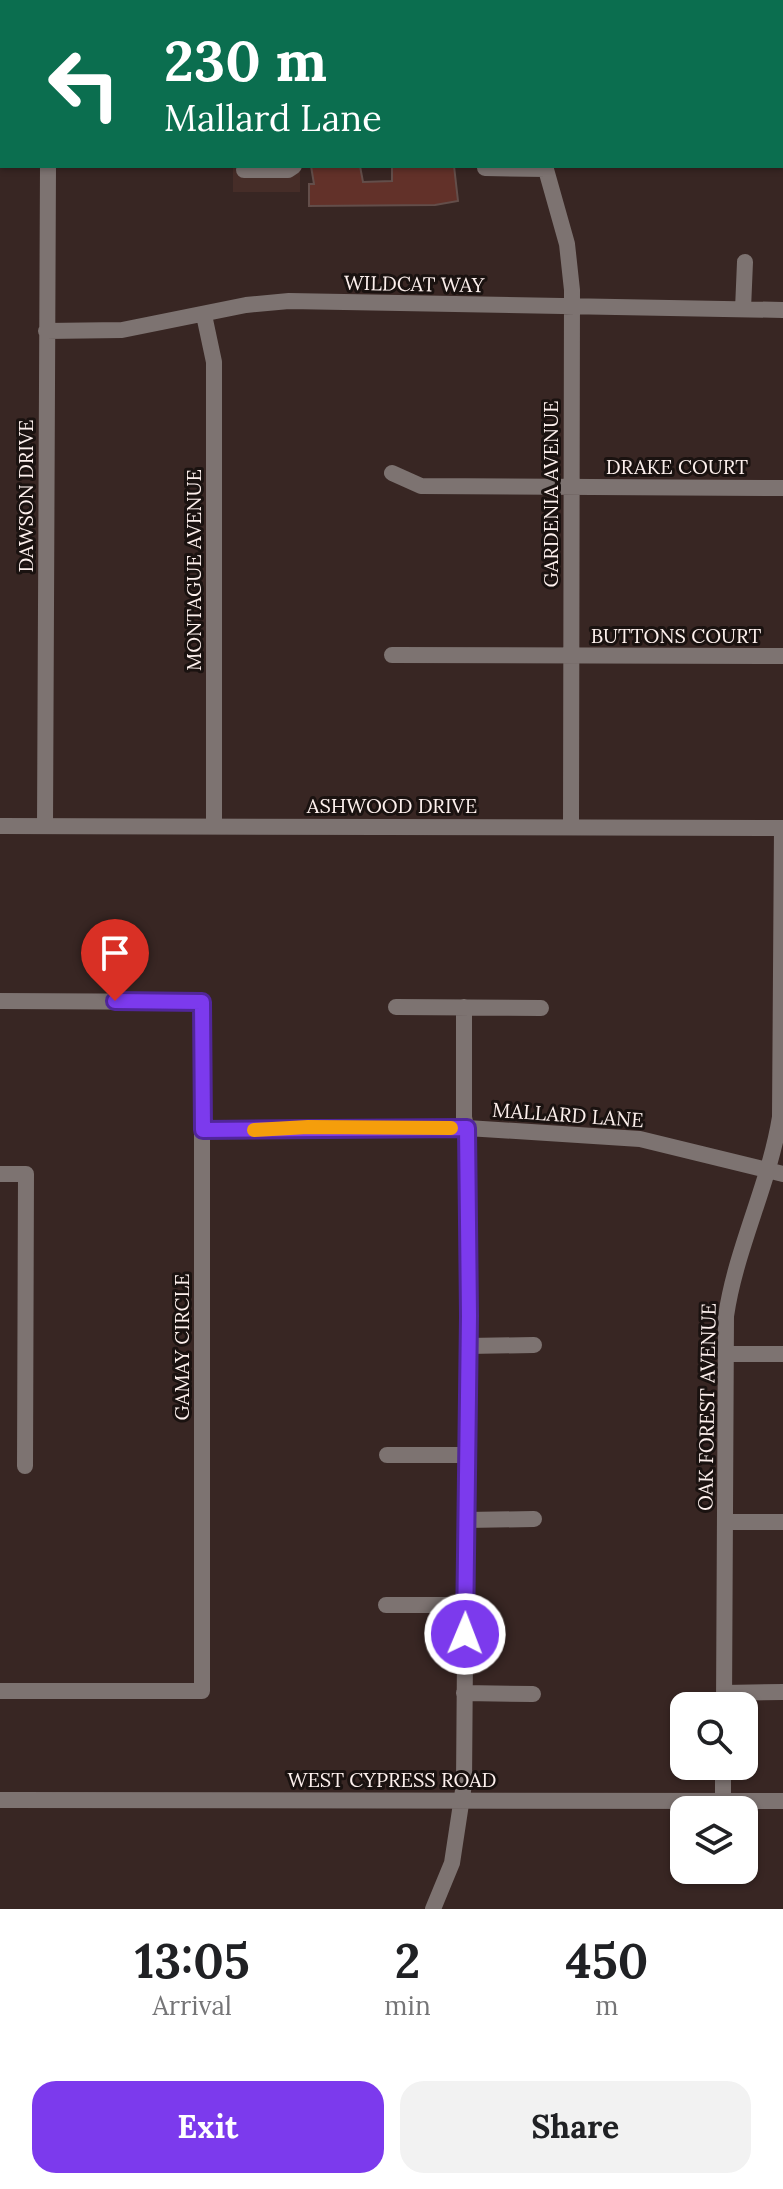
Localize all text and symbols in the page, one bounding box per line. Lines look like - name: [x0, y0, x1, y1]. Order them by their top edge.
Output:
- text: 230 m: [164, 25, 327, 96]
- icon: left: [32, 32, 136, 136]
- text: Mallard Lane: [164, 95, 382, 141]
- street label: WILDCAT WAY: [344, 270, 485, 297]
- street label: GARDENIA AVENUE: [538, 400, 563, 588]
- street label: DAWSON DRIVE: [13, 419, 38, 573]
- street label: DRAKE COURT: [606, 454, 748, 479]
- street label: MONTAGUE AVENUE: [181, 469, 206, 671]
- street label: BUTTONS COURT: [591, 623, 762, 648]
- street label: ASHWOOD DRIVE: [306, 793, 477, 818]
- pin: [81, 919, 149, 1001]
- icon: arrive: [93, 931, 137, 975]
- street label: MALLARD LANE: [492, 1097, 645, 1132]
- street label: GAMAY CIRCLE: [169, 1273, 194, 1421]
- street label: OAK FOREST AVENUE: [692, 1303, 721, 1511]
- position arrow: [423, 1592, 507, 1676]
- map controls: [670, 1692, 758, 1884]
- button: search: [670, 1692, 758, 1780]
- street label: WEST CYPRESS ROAD: [288, 1767, 496, 1792]
- button: layers: [670, 1796, 758, 1884]
- text: 13:05: [135, 1930, 250, 1991]
- text: 2: [395, 1930, 420, 1991]
- text: 450: [565, 1930, 648, 1991]
- text: Arrival: [152, 1989, 232, 2022]
- text: min: [384, 1989, 431, 2022]
- text: m: [595, 1989, 618, 2022]
- button: Exit: [32, 2081, 384, 2173]
- button: Share: [400, 2081, 751, 2173]

